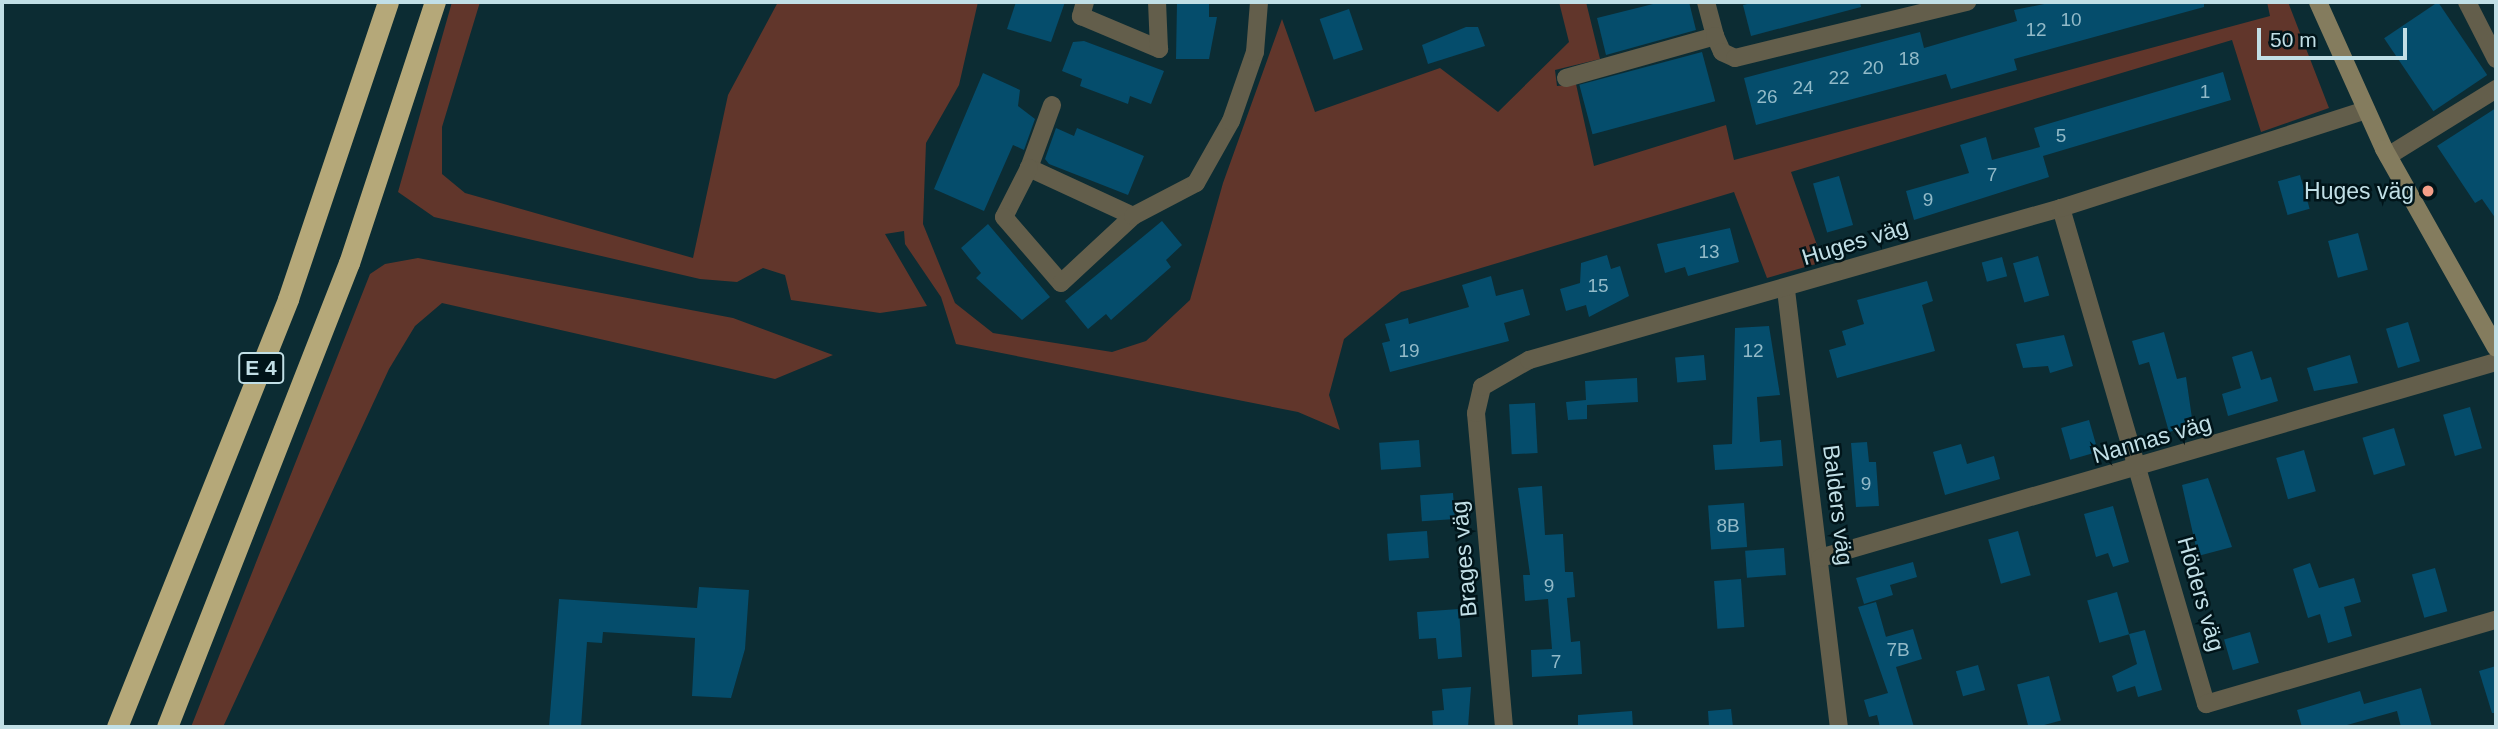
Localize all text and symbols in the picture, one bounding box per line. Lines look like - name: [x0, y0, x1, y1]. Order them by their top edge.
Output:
- house number: 10: [2060, 9, 2082, 31]
- scale bar: [2260, 14, 2410, 58]
- house number: 12: [2025, 19, 2047, 41]
- text: 50 m: [2270, 28, 2317, 51]
- house number: 18: [1898, 48, 1920, 70]
- house number: 20: [1862, 57, 1884, 79]
- house number: 22: [1828, 67, 1850, 89]
- house number: 24: [1792, 77, 1814, 99]
- house number: 1: [2200, 81, 2210, 103]
- house number: 26: [1756, 86, 1778, 108]
- house number: 5: [2056, 125, 2066, 147]
- house number: 7: [1987, 164, 1997, 186]
- place label: Huges väg: [2304, 177, 2414, 205]
- marker: Huges väg: [2420, 183, 2436, 199]
- house number: 9: [1923, 189, 1933, 211]
- street label: Huges väg: [1798, 213, 1912, 271]
- house number: 13: [1698, 241, 1720, 263]
- house number: 15: [1587, 275, 1609, 297]
- house number: 19: [1398, 340, 1420, 362]
- house number: 12: [1742, 340, 1764, 362]
- road number: E 4: [236, 350, 286, 386]
- street label: Nannas väg: [2089, 409, 2215, 469]
- street label: Balders väg: [1817, 443, 1859, 567]
- house number: 9: [1861, 473, 1871, 495]
- street label: Brages väg: [1445, 500, 1483, 618]
- house number: 8B: [1716, 515, 1740, 537]
- street label: Höders väg: [2172, 534, 2230, 654]
- house number: 9: [1544, 575, 1554, 597]
- house number: 7B: [1886, 639, 1910, 661]
- house number: 7: [1551, 651, 1561, 673]

